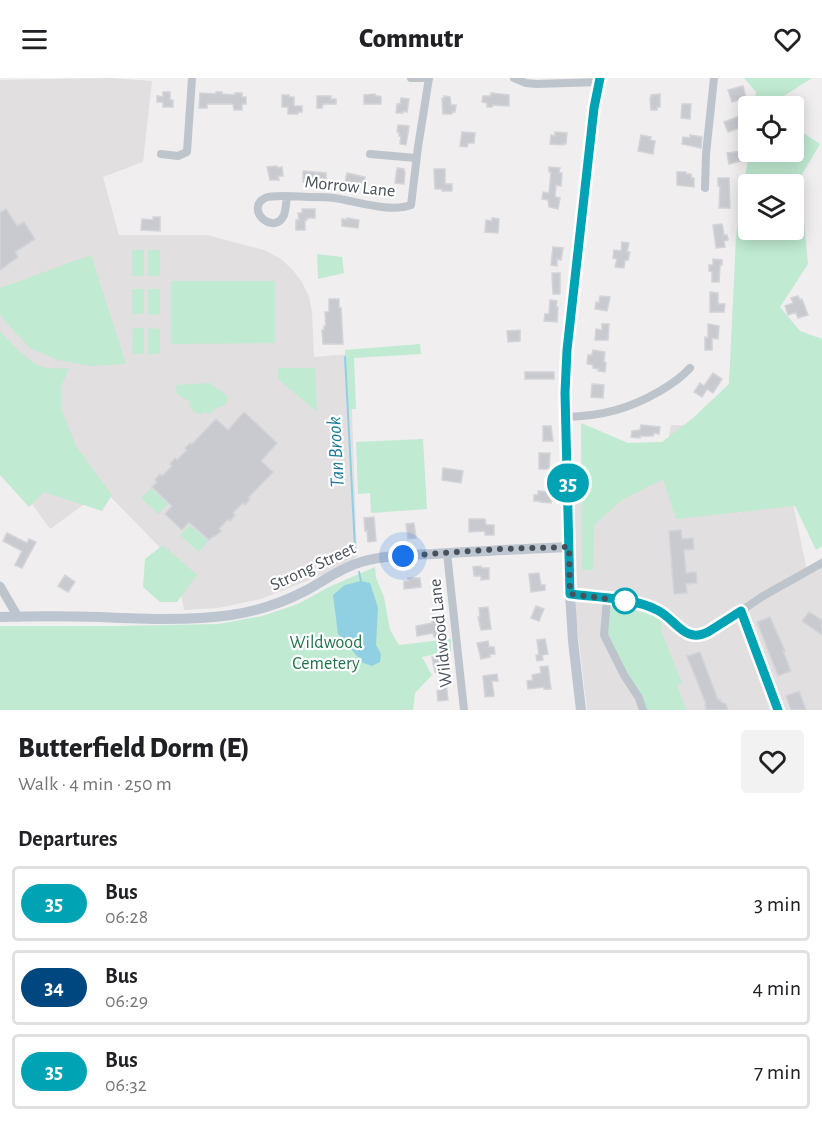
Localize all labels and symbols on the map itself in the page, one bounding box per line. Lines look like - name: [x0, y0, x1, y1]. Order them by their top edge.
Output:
- street label: Morrow Lane: [304, 173, 396, 201]
- water label: Tan Brook: [324, 416, 348, 488]
- line badge: 35: [541, 464, 595, 502]
- street label: Strong Street: [267, 539, 359, 595]
- your location: [388, 541, 418, 571]
- street label: Wildwood Lane: [426, 578, 456, 688]
- unlabelled marker: [612, 588, 638, 614]
- park label: Wildwood Cemetery: [289, 634, 363, 673]

